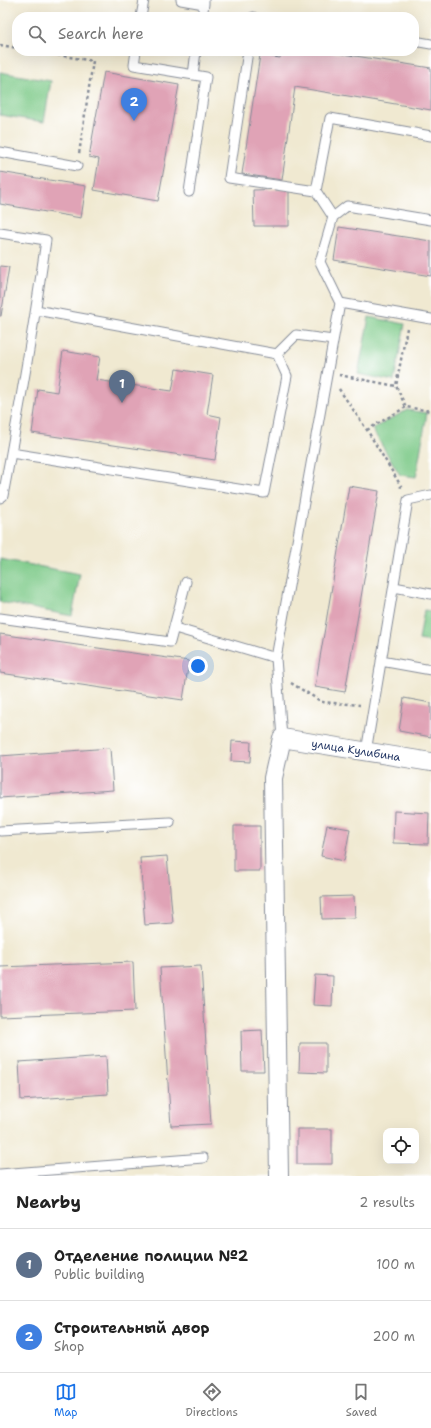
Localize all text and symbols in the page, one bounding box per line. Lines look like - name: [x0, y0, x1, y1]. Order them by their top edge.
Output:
- search box: [12, 12, 419, 56]
- icon: search: [26, 23, 48, 45]
- text: Search here: [58, 24, 144, 44]
- pin: 2: [121, 88, 147, 121]
- pin: 1: [109, 370, 135, 403]
- your location: [188, 656, 208, 676]
- street label: улица Кулибина: [310, 736, 402, 765]
- map controls: [383, 1128, 419, 1164]
- button: locate: [383, 1128, 419, 1164]
- text: Nearby: [16, 1191, 81, 1213]
- text: 2 results: [359, 1194, 415, 1211]
- text: Отделение полиции №2: [54, 1246, 248, 1266]
- text: 1: [26, 1256, 32, 1273]
- text: 100 m: [376, 1256, 415, 1273]
- text: Public building: [54, 1266, 145, 1283]
- text: Строительный двор: [54, 1318, 210, 1338]
- text: 2: [24, 1328, 34, 1345]
- text: 200 m: [373, 1328, 415, 1345]
- text: Shop: [54, 1338, 84, 1355]
- tab: Map: [54, 1381, 78, 1420]
- tab: Directions: [185, 1381, 238, 1420]
- tab: Saved: [346, 1381, 377, 1420]

